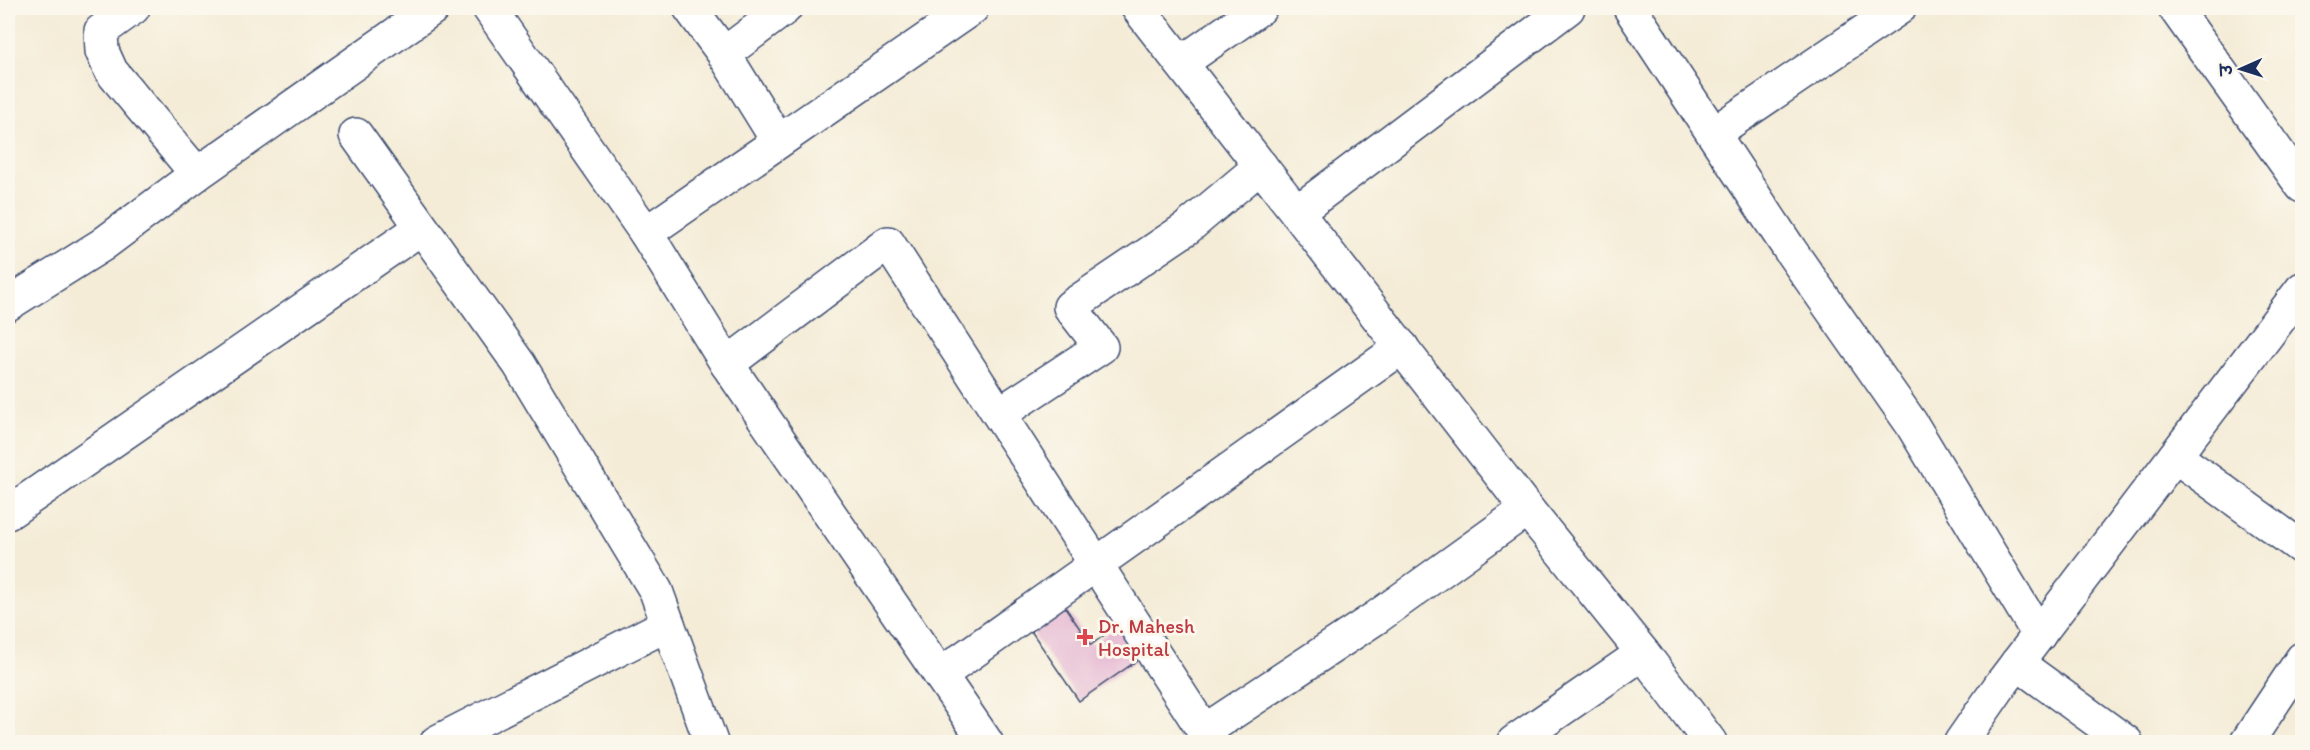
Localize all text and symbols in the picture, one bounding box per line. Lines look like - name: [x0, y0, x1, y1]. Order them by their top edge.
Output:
- north arrow: [2211, 39, 2271, 99]
- text: उ: [2217, 63, 2236, 78]
- place label: Dr. Mahesh Hospital: [1098, 614, 1195, 661]
- marker: Dr. Mahesh Hospital: [1076, 628, 1094, 646]

